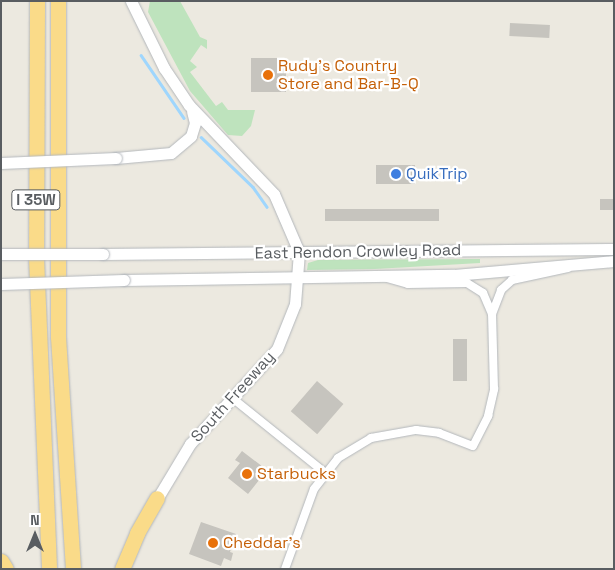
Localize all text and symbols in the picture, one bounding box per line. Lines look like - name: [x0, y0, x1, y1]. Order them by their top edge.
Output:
- place label: Rudy's Country Store and Bar-B-Q: [278, 56, 419, 94]
- marker: Rudy's Country Store and Bar-B-Q: [262, 69, 274, 81]
- place label: QuikTrip: [406, 164, 467, 184]
- marker: QuikTrip: [390, 168, 402, 180]
- road number: I 35W: [11, 188, 61, 212]
- street label: East Rendon Crowley Road: [255, 241, 461, 263]
- street label: South Freeway: [187, 348, 279, 446]
- place label: Starbucks: [257, 464, 336, 484]
- marker: Starbucks: [241, 468, 253, 480]
- north arrow: [10, 510, 60, 560]
- text: N: [30, 511, 40, 529]
- place label: Cheddar's: [223, 533, 301, 553]
- marker: Cheddar's: [207, 537, 219, 549]

